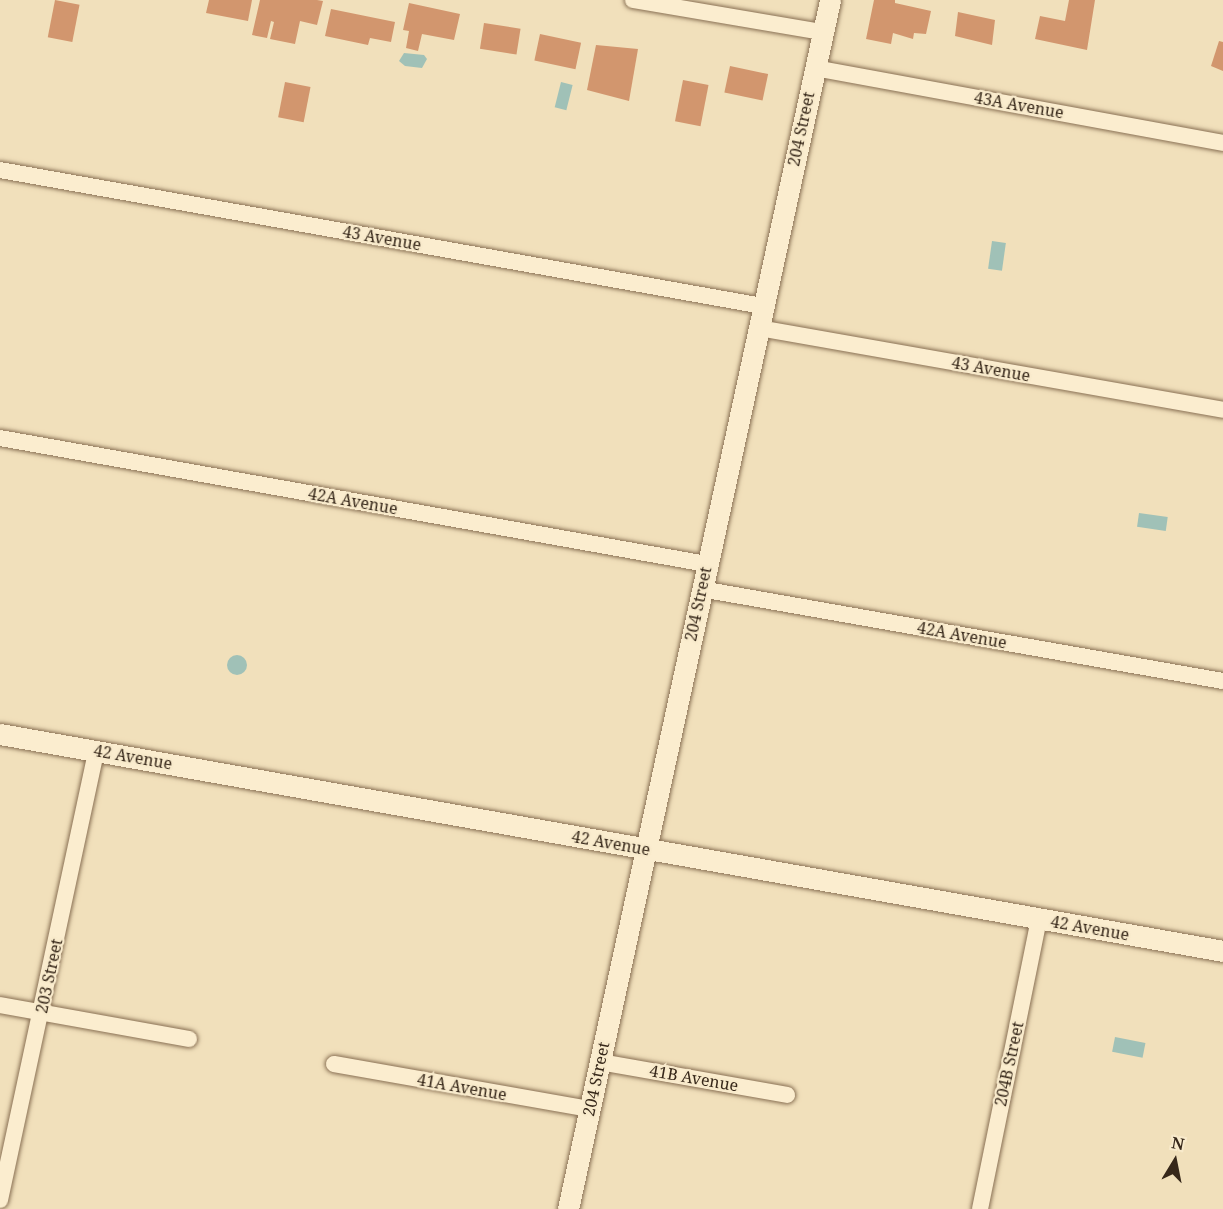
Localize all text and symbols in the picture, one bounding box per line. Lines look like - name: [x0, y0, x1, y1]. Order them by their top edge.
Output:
- street label: 43A Avenue: [973, 88, 1065, 122]
- street label: 204 Street: [784, 90, 818, 168]
- street label: 43 Avenue: [341, 222, 423, 254]
- street label: 43 Avenue: [950, 353, 1032, 385]
- street label: 42A Avenue: [307, 484, 399, 518]
- street label: 204 Street: [681, 565, 715, 643]
- street label: 42A Avenue: [916, 618, 1008, 652]
- street label: 42 Avenue: [92, 741, 174, 773]
- street label: 42 Avenue: [570, 827, 652, 859]
- street label: 42 Avenue: [1049, 912, 1131, 944]
- street label: 203 Street: [32, 937, 66, 1015]
- street label: 204B Street: [991, 1020, 1027, 1108]
- street label: 204 Street: [579, 1040, 613, 1118]
- street label: 41B Avenue: [648, 1061, 740, 1095]
- street label: 41A Avenue: [416, 1070, 508, 1104]
- north arrow: [1145, 1131, 1205, 1191]
- text: N: [1170, 1131, 1186, 1155]

